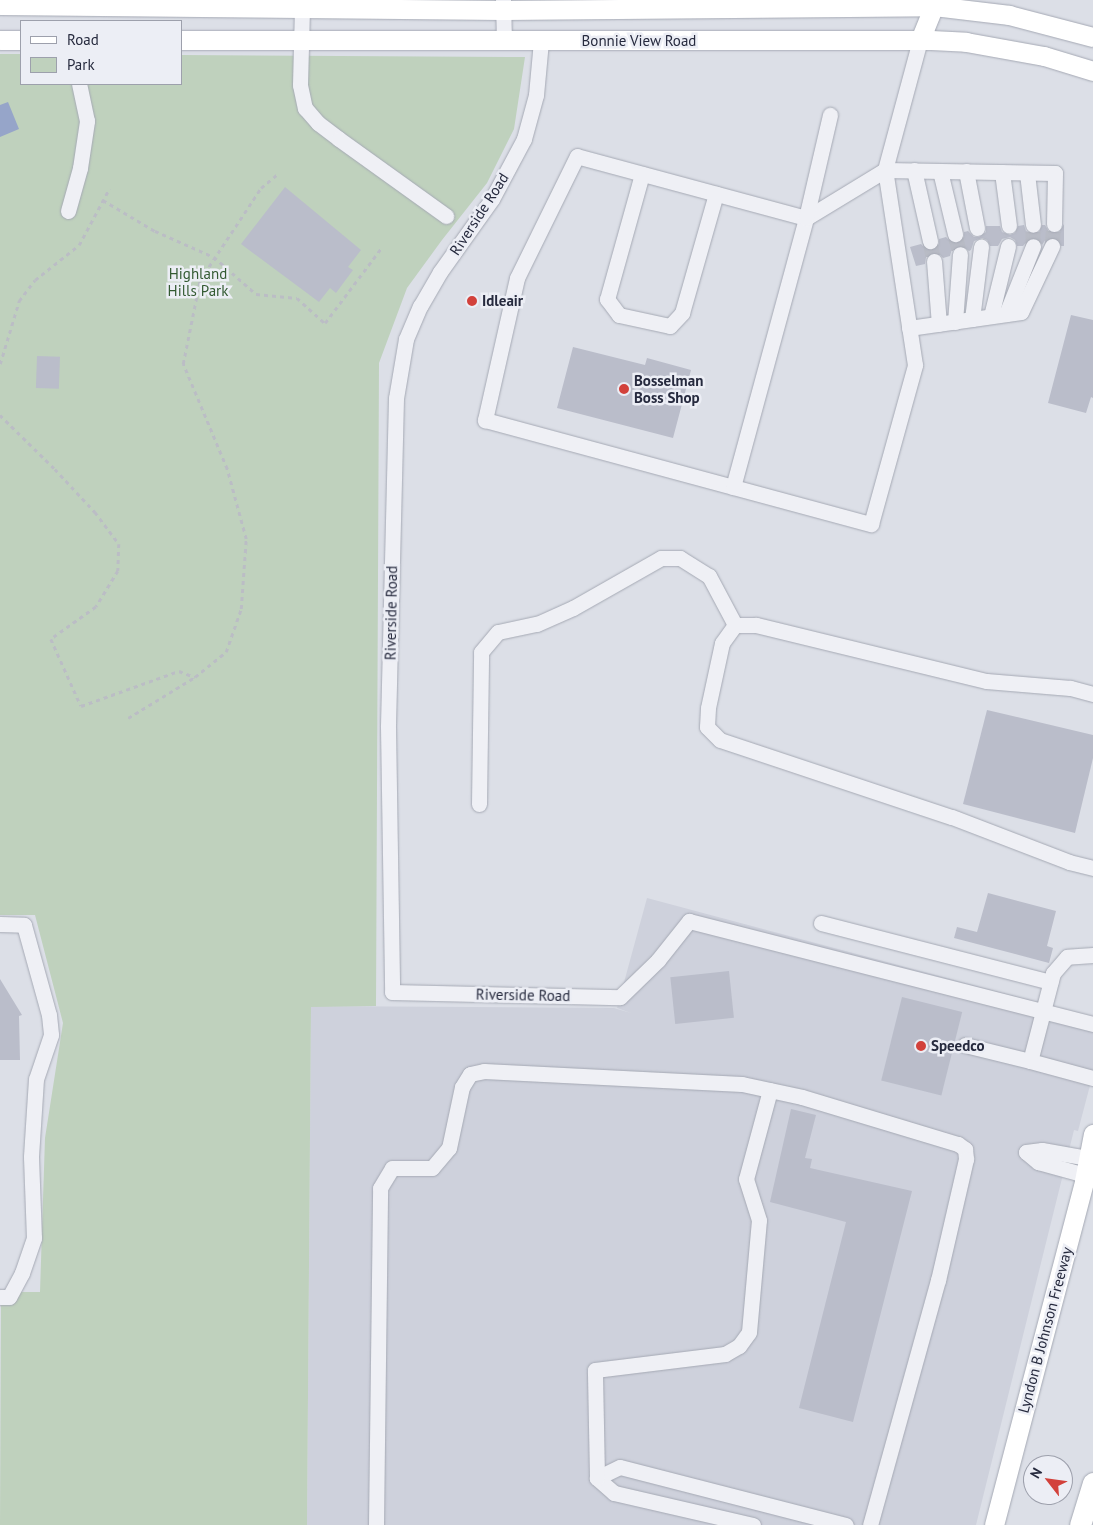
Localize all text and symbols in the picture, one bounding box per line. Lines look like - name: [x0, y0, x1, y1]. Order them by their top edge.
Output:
- legend: [20, 20, 182, 85]
- text: Road: [67, 30, 99, 49]
- street label: Bonnie View Road: [581, 32, 697, 50]
- text: Park: [67, 55, 95, 74]
- street label: Riverside Road: [446, 169, 512, 259]
- park label: Highland Hills Park: [168, 264, 228, 299]
- place label: Idleair: [482, 292, 523, 310]
- marker: Idleair: [466, 295, 478, 307]
- place label: Bosselman Boss Shop: [634, 371, 703, 406]
- marker: Bosselman Boss Shop: [618, 383, 630, 395]
- street label: Riverside Road: [381, 566, 401, 660]
- street label: Riverside Road: [476, 985, 570, 1005]
- place label: Speedco: [931, 1037, 985, 1055]
- marker: Speedco: [915, 1040, 927, 1052]
- street label: Lyndon B Johnson Freeway: [1014, 1245, 1076, 1415]
- north arrow: [1023, 1455, 1073, 1505]
- text: N: [1026, 1465, 1046, 1481]

